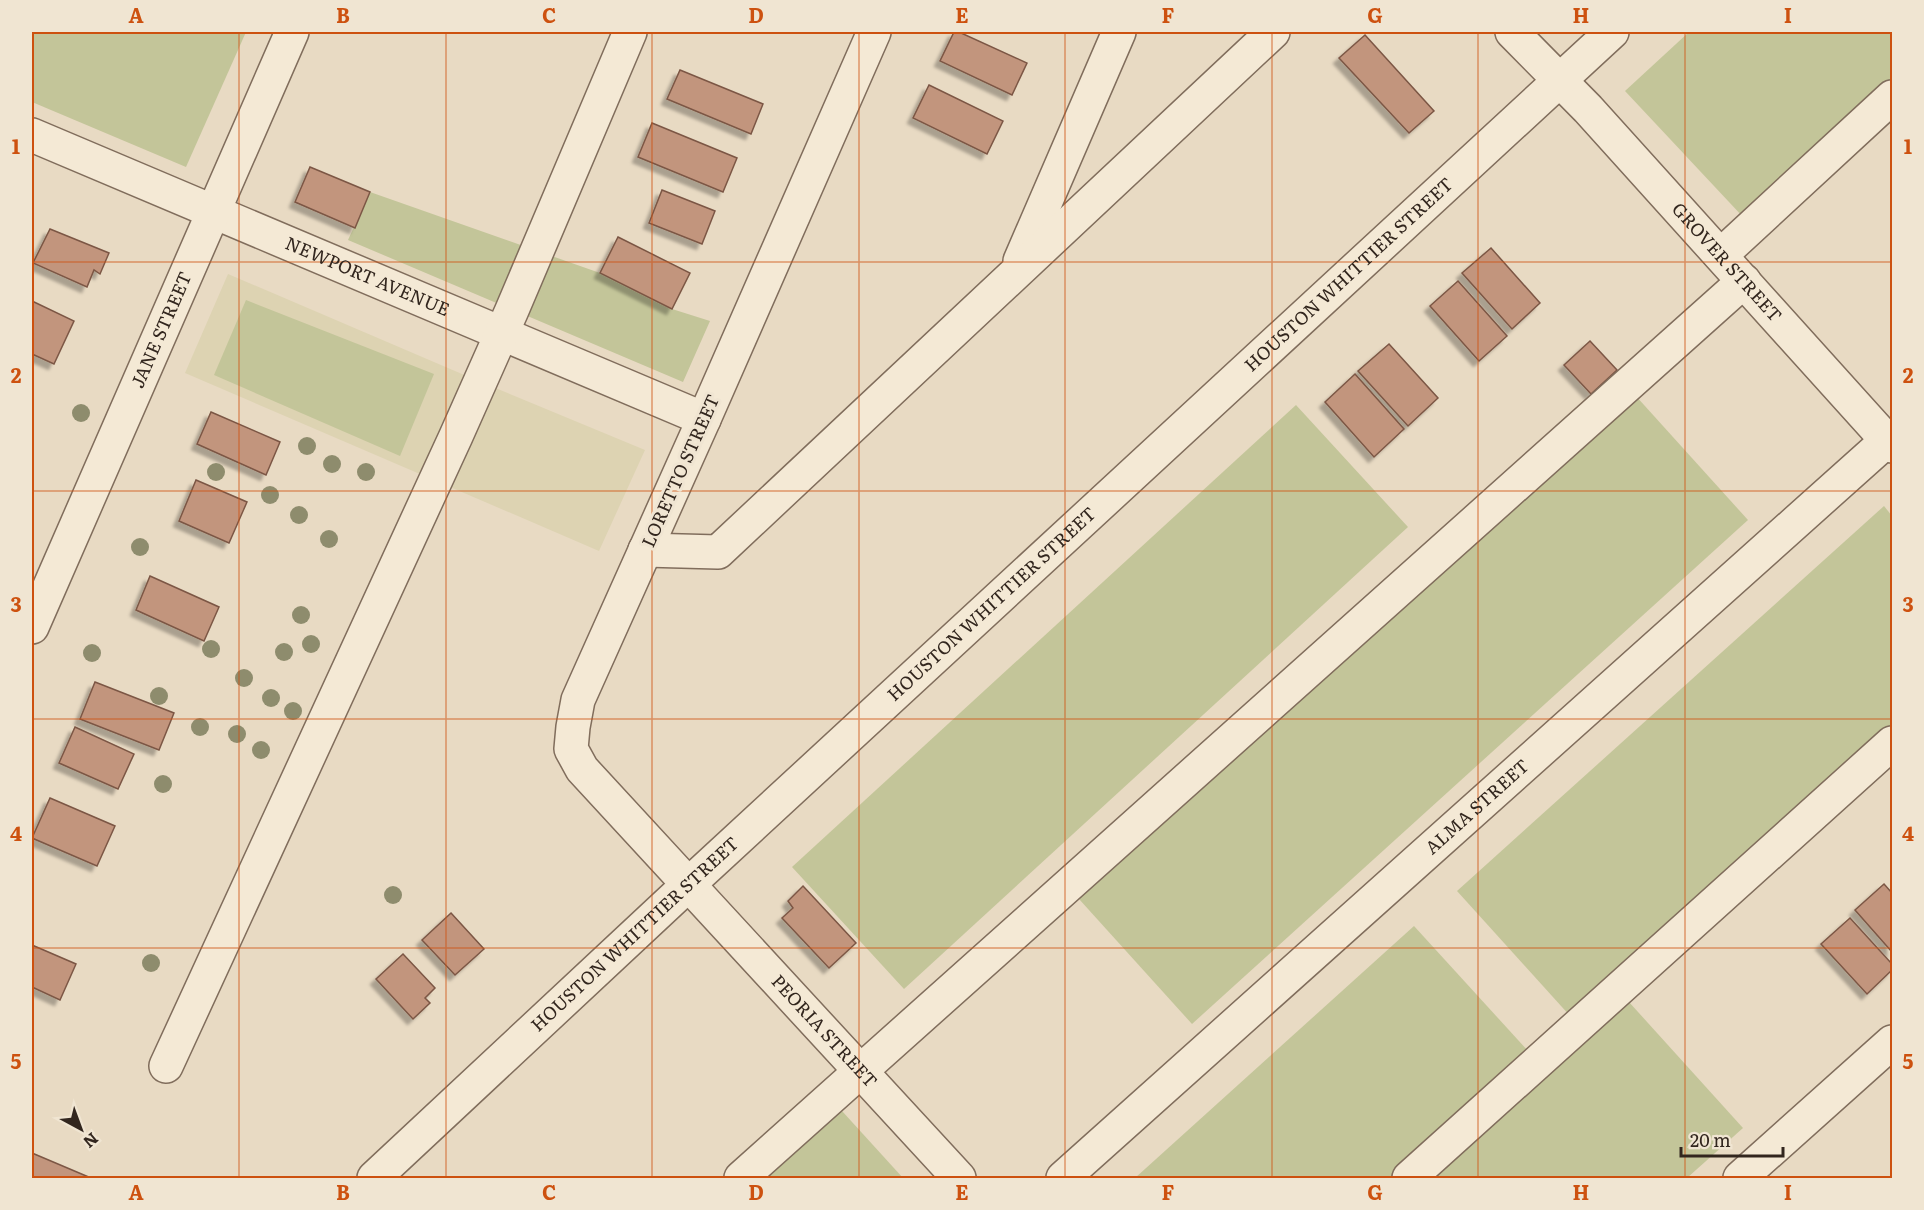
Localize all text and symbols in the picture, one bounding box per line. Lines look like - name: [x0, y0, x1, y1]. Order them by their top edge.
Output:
- text: A: [128, 0, 144, 29]
- text: B: [336, 0, 350, 29]
- text: C: [542, 0, 556, 29]
- text: D: [748, 0, 764, 29]
- text: E: [955, 0, 969, 29]
- text: F: [1162, 0, 1175, 29]
- text: G: [1367, 0, 1383, 29]
- text: H: [1573, 0, 1589, 29]
- text: I: [1784, 0, 1792, 29]
- text: 1: [12, 130, 20, 160]
- text: 1: [1904, 130, 1912, 160]
- street label: HOUSTON WHITTIER STREET: [1237, 170, 1458, 377]
- street label: GROVER STREET: [1666, 196, 1789, 327]
- street label: NEWPORT AVENUE: [281, 229, 454, 322]
- street label: JANE STREET: [123, 267, 198, 392]
- text: 2: [11, 359, 22, 389]
- text: 2: [1903, 359, 1914, 389]
- street label: LORETTO STREET: [634, 390, 726, 551]
- street label: HOUSTON WHITTIER STREET: [880, 500, 1101, 707]
- text: 3: [10, 588, 22, 618]
- text: 3: [1902, 588, 1914, 618]
- street label: ALMA STREET: [1418, 752, 1534, 860]
- text: 4: [10, 817, 22, 847]
- text: 4: [1902, 817, 1914, 847]
- street label: HOUSTON WHITTIER STREET: [524, 830, 744, 1037]
- street label: PEORIA STREET: [766, 968, 884, 1093]
- text: 5: [11, 1045, 22, 1075]
- text: 5: [1903, 1045, 1914, 1075]
- north arrow: [51, 1099, 111, 1159]
- scale bar: [1681, 1120, 1783, 1158]
- text: 20 m: [1690, 1126, 1731, 1153]
- text: N: [79, 1128, 104, 1155]
- text: A: [128, 1176, 144, 1206]
- text: B: [336, 1176, 350, 1206]
- text: C: [542, 1176, 556, 1206]
- text: D: [748, 1176, 764, 1206]
- text: E: [955, 1176, 969, 1206]
- text: F: [1162, 1176, 1175, 1206]
- text: G: [1367, 1176, 1383, 1206]
- text: H: [1573, 1176, 1589, 1206]
- text: I: [1784, 1176, 1792, 1206]

